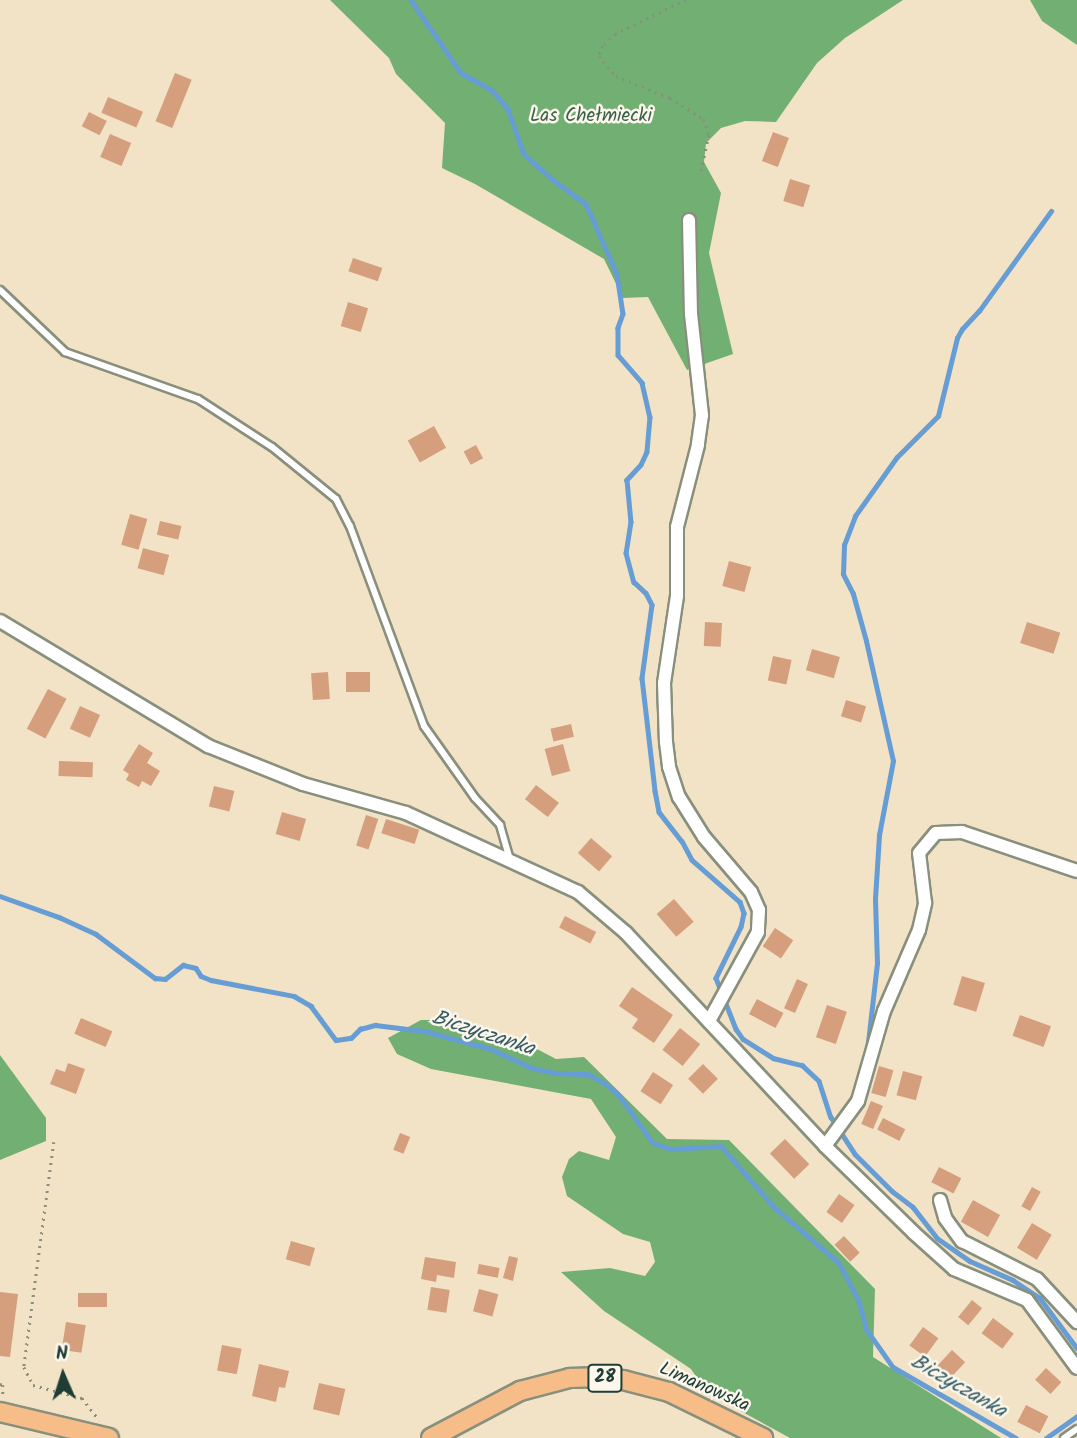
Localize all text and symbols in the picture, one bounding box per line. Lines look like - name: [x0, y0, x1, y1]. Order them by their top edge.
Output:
- park label: Las Chełmiecki: [530, 106, 652, 128]
- water label: Biczyczanka: [429, 1006, 537, 1062]
- text: N: [55, 1339, 69, 1369]
- north arrow: [28, 1340, 98, 1410]
- water label: Biczyczanka: [906, 1350, 1010, 1424]
- street label: Limanowska: [655, 1358, 753, 1418]
- road number: 28: [586, 1364, 624, 1392]

